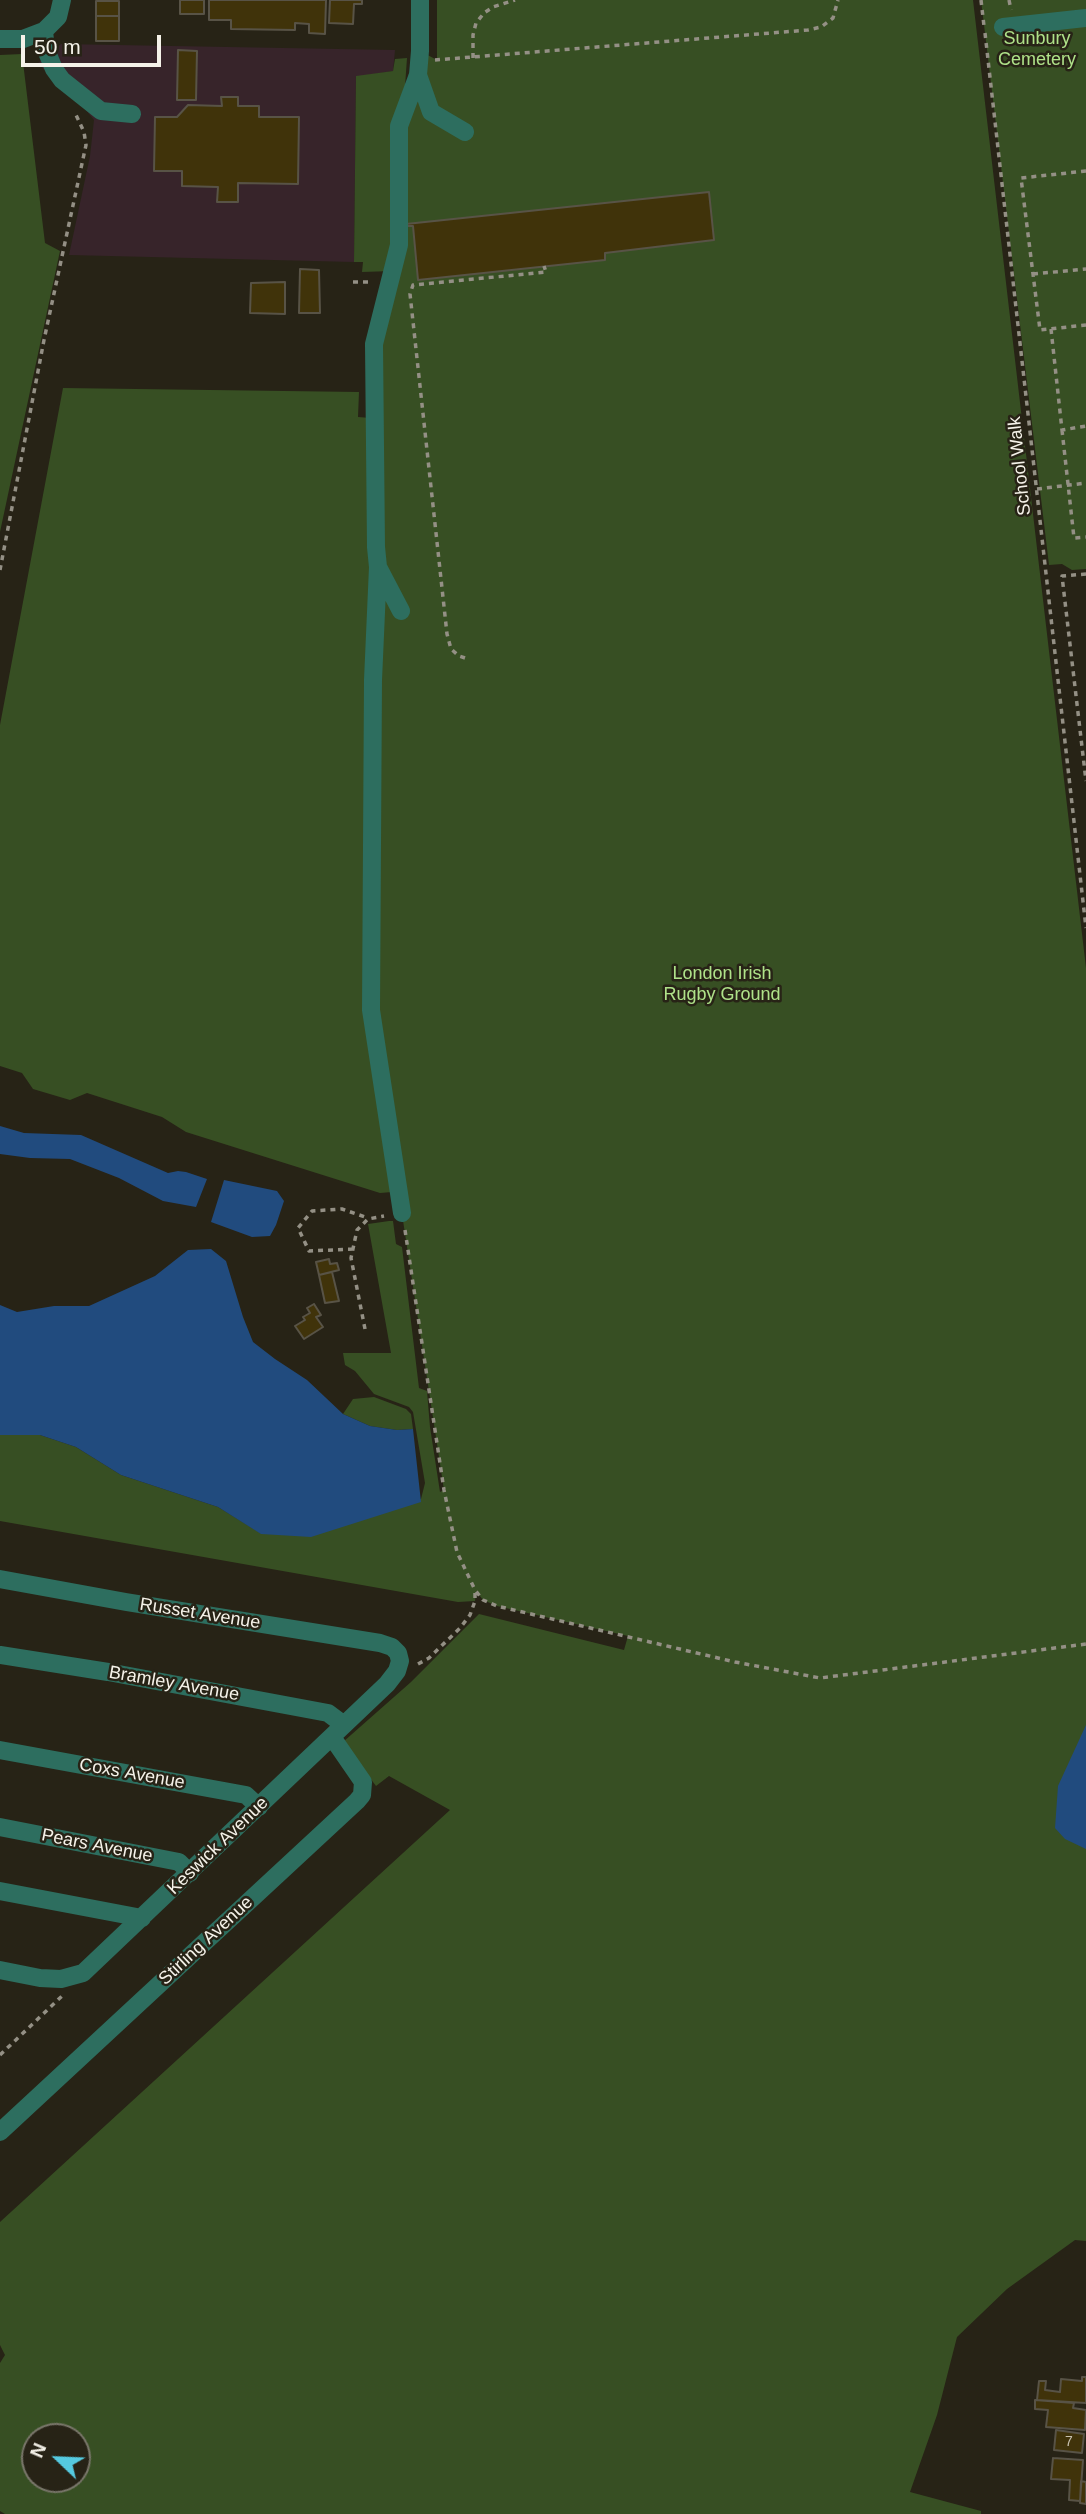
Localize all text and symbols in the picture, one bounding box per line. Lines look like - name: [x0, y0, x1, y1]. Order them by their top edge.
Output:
- scale bar: [24, 21, 164, 65]
- park label: Sunbury Cemetery: [998, 28, 1076, 70]
- text: 50 m: [34, 35, 81, 58]
- street label: School Walk: [1004, 415, 1036, 517]
- park label: London Irish Rugby Ground: [663, 963, 781, 1006]
- street label: Russet Avenue: [138, 1594, 262, 1634]
- street label: Bramley Avenue: [107, 1662, 241, 1706]
- street label: Coxs Avenue: [78, 1754, 186, 1794]
- street label: Keswick Avenue: [163, 1792, 273, 1900]
- street label: Pears Avenue: [40, 1825, 154, 1867]
- street label: Stirling Avenue: [154, 1892, 258, 1990]
- north arrow: [21, 2423, 91, 2493]
- house number: 7: [1065, 2434, 1073, 2450]
- text: N: [26, 2440, 50, 2461]

